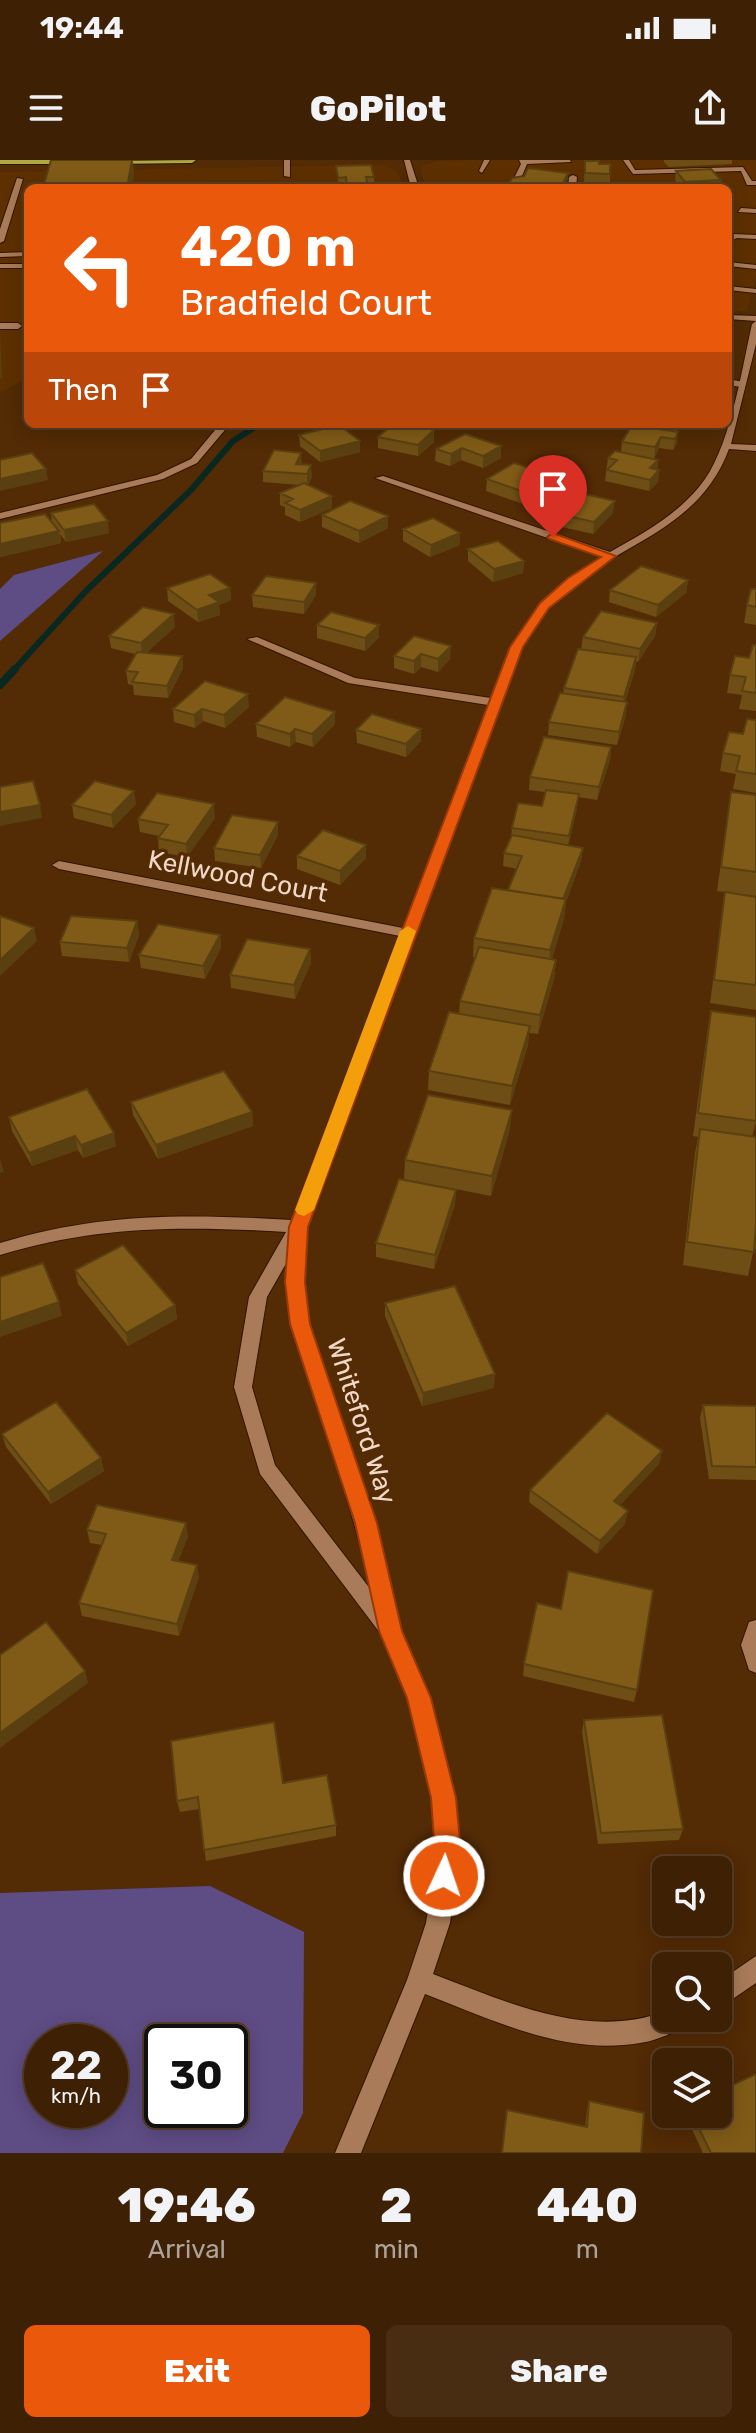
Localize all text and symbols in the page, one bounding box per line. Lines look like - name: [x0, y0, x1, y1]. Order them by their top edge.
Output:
- text: 19:44: [40, 10, 124, 46]
- icon: menu: [24, 86, 68, 130]
- icon: share: [688, 86, 732, 130]
- text: GoPilot: [310, 87, 446, 130]
- text: 420 m: [180, 214, 356, 280]
- icon: left: [48, 216, 152, 320]
- text: Bradfield Court: [180, 281, 432, 324]
- icon: arrive: [134, 368, 178, 412]
- text: Then: [48, 372, 118, 408]
- pin: [519, 455, 587, 537]
- icon: arrive: [531, 467, 575, 511]
- street label: Kellwood Court: [146, 844, 330, 909]
- street label: Whiteford Way: [320, 1335, 403, 1508]
- position arrow: [402, 1834, 486, 1918]
- map controls: [652, 1856, 732, 2128]
- button: sound: [652, 1856, 732, 1936]
- button: search: [652, 1952, 732, 2032]
- speed limit sign: 30: [144, 2024, 248, 2128]
- text: 22: [50, 2042, 102, 2089]
- button: layers: [652, 2048, 732, 2128]
- text: km/h: [51, 2084, 101, 2108]
- text: 19:46: [118, 2177, 256, 2234]
- text: 2: [380, 2177, 412, 2234]
- text: 440: [537, 2177, 638, 2234]
- text: Arrival: [148, 2234, 226, 2265]
- text: min: [374, 2234, 419, 2265]
- text: m: [576, 2234, 599, 2265]
- button: Exit: [24, 2325, 370, 2417]
- button: Share: [386, 2325, 732, 2417]

